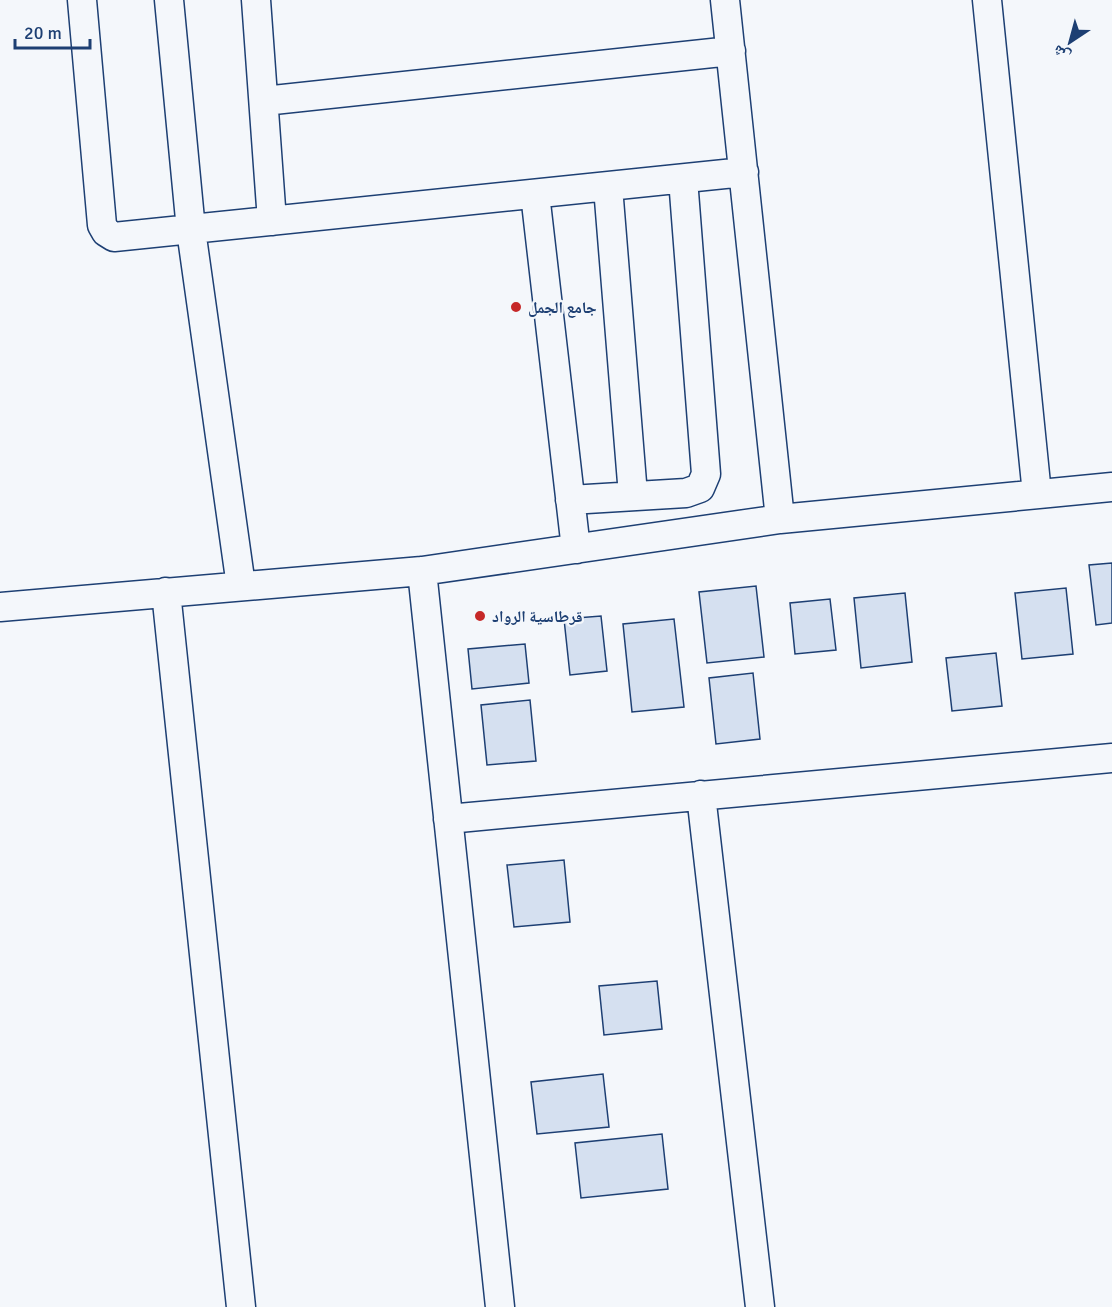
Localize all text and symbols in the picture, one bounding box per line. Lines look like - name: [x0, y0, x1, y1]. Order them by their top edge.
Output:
- scale bar: [15, 12, 90, 50]
- north arrow: [1040, 12, 1100, 72]
- text: 20 m: [24, 22, 62, 44]
- text: ش: [1049, 40, 1075, 66]
- place label: جامع الجمل: [528, 298, 597, 318]
- marker: جامع الجمل: [509, 300, 523, 314]
- place label: قرطاسية الرواد: [492, 607, 583, 627]
- marker: قرطاسية الرواد: [473, 609, 487, 623]

